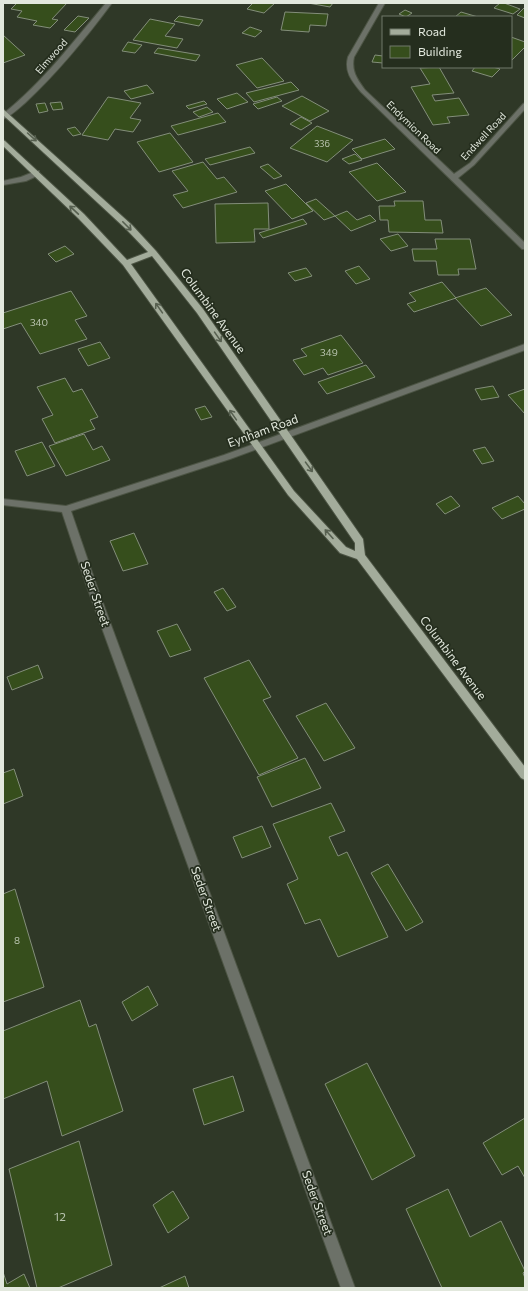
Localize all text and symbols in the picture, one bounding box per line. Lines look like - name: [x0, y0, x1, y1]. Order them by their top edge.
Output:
- legend: [382, 16, 512, 68]
- text: Road: [418, 24, 446, 38]
- street label: Elmwood: [32, 36, 70, 76]
- text: Building: [418, 44, 462, 58]
- street label: Endymion Road: [384, 98, 444, 156]
- street label: Endwell Road: [458, 109, 508, 162]
- one-way arrow: [27, 132, 37, 142]
- house number: 336: [314, 138, 330, 149]
- one-way arrow: [69, 205, 80, 214]
- one-way arrow: [122, 221, 132, 230]
- street label: Columbine Avenue: [178, 265, 249, 356]
- one-way arrow: [155, 303, 163, 314]
- house number: 340: [30, 316, 48, 328]
- one-way arrow: [214, 332, 222, 343]
- house number: 349: [320, 346, 338, 358]
- one-way arrow: [229, 409, 238, 420]
- street label: Eynham Road: [226, 411, 300, 449]
- one-way arrow: [305, 462, 313, 473]
- one-way arrow: [324, 529, 334, 539]
- street label: Seder Street: [78, 559, 114, 628]
- street label: Columbine Avenue: [418, 613, 490, 702]
- street label: Seder Street: [189, 864, 225, 933]
- house number: 8: [14, 934, 20, 946]
- street label: Seder Street: [300, 1168, 336, 1237]
- house number: 12: [54, 1209, 66, 1223]

